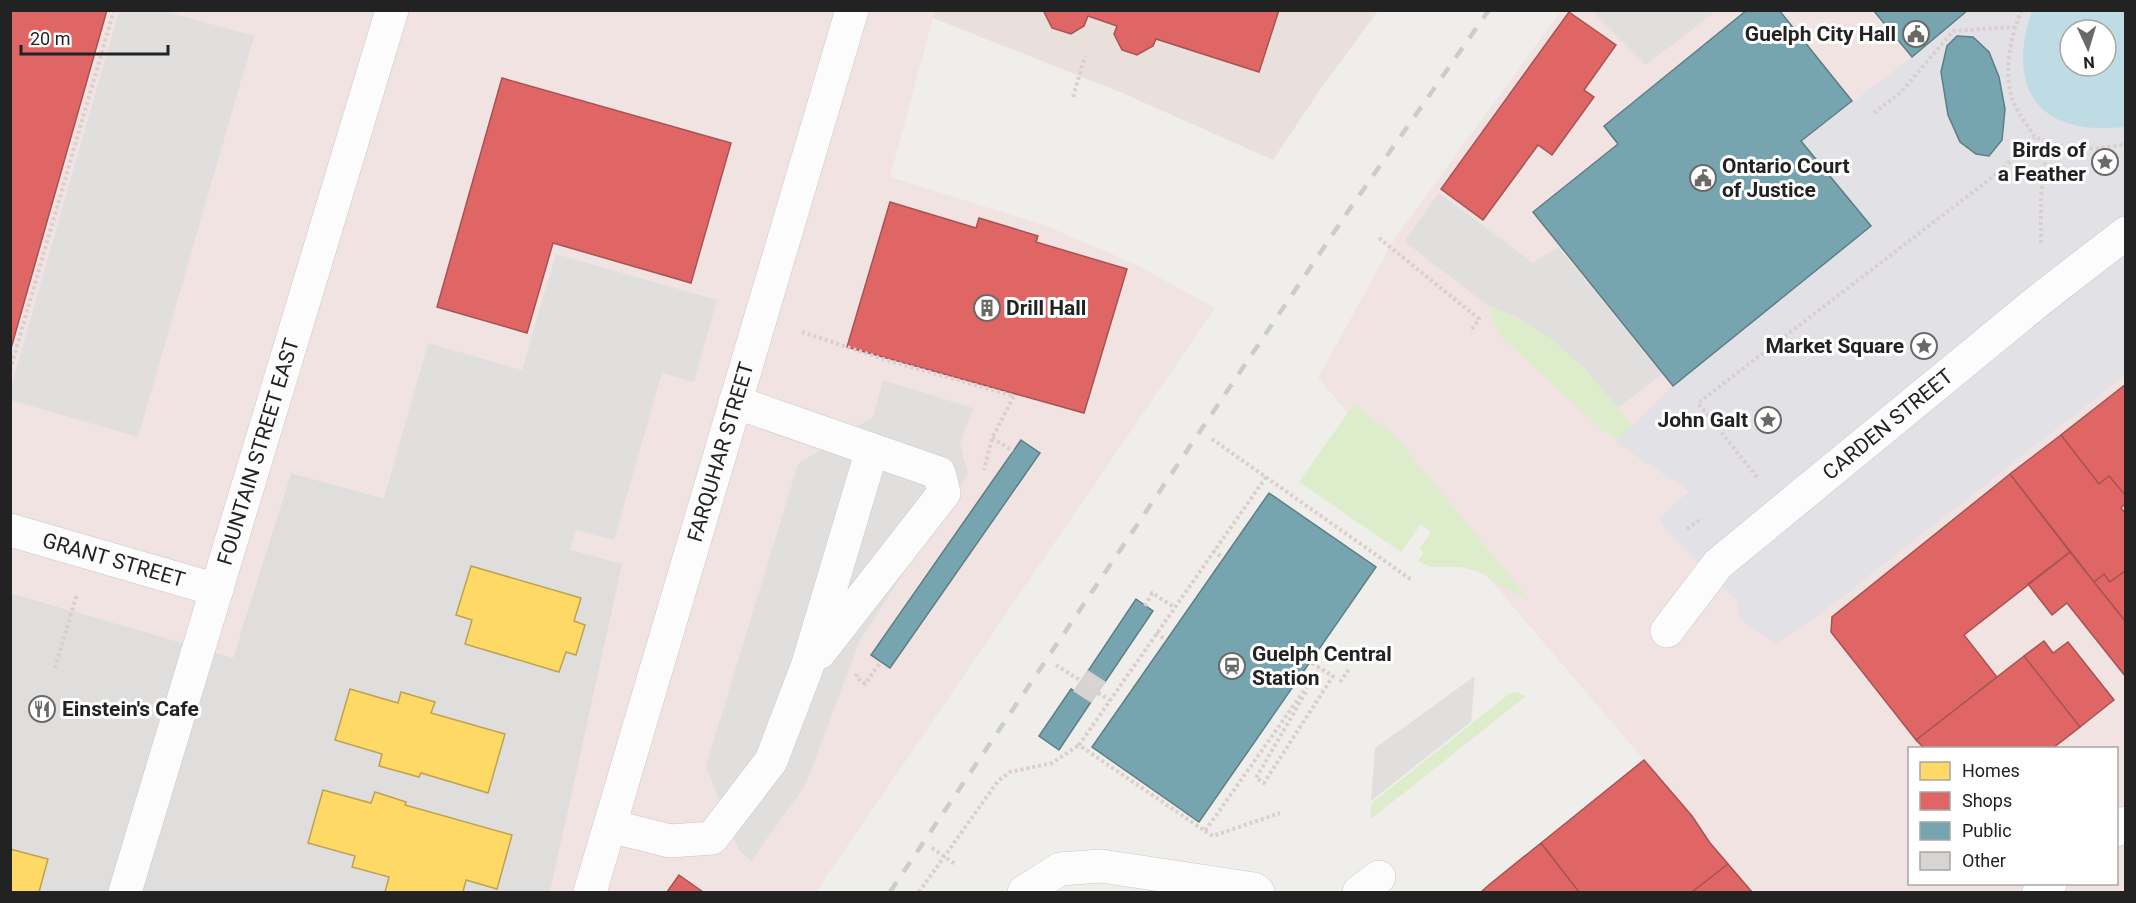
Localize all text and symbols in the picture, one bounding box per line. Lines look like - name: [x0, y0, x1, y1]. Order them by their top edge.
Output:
- scale bar: [21, 18, 168, 56]
- north arrow: [2058, 18, 2118, 78]
- public building icon: Guelph City Hall: [1901, 19, 1931, 49]
- place label: Guelph City Hall: [1745, 22, 1896, 46]
- text: 20 m: [30, 28, 70, 49]
- text: N: [2083, 53, 2095, 72]
- place label: Birds of a Feather: [1998, 138, 2086, 186]
- place icon: Birds of a Feather: [2090, 147, 2120, 177]
- place label: Ontario Court of Justice: [1722, 154, 1850, 202]
- public building icon: Ontario Court of Justice: [1688, 163, 1718, 193]
- building icon: Drill Hall: [972, 293, 1002, 323]
- place label: Drill Hall: [1006, 296, 1086, 320]
- place icon: Market Square: [1909, 331, 1939, 361]
- place label: Market Square: [1765, 334, 1904, 358]
- street label: FOUNTAIN STREET EAST: [213, 335, 304, 568]
- street label: FARQUHAR STREET: [683, 359, 759, 545]
- street label: CARDEN STREET: [1818, 364, 1958, 485]
- place icon: John Galt: [1753, 405, 1783, 435]
- place label: John Galt: [1657, 408, 1748, 432]
- street label: GRANT STREET: [40, 528, 188, 592]
- place label: Guelph Central Station: [1252, 642, 1392, 690]
- station icon: Guelph Central Station: [1217, 651, 1247, 681]
- restaurant icon: Einstein's Cafe: [27, 694, 57, 724]
- place label: Einstein's Cafe: [62, 697, 199, 721]
- legend: [1908, 747, 2118, 885]
- text: Homes: [1962, 760, 2020, 781]
- text: Shops: [1962, 790, 2012, 811]
- text: Public: [1962, 820, 2012, 841]
- text: Other: [1962, 850, 2006, 871]

